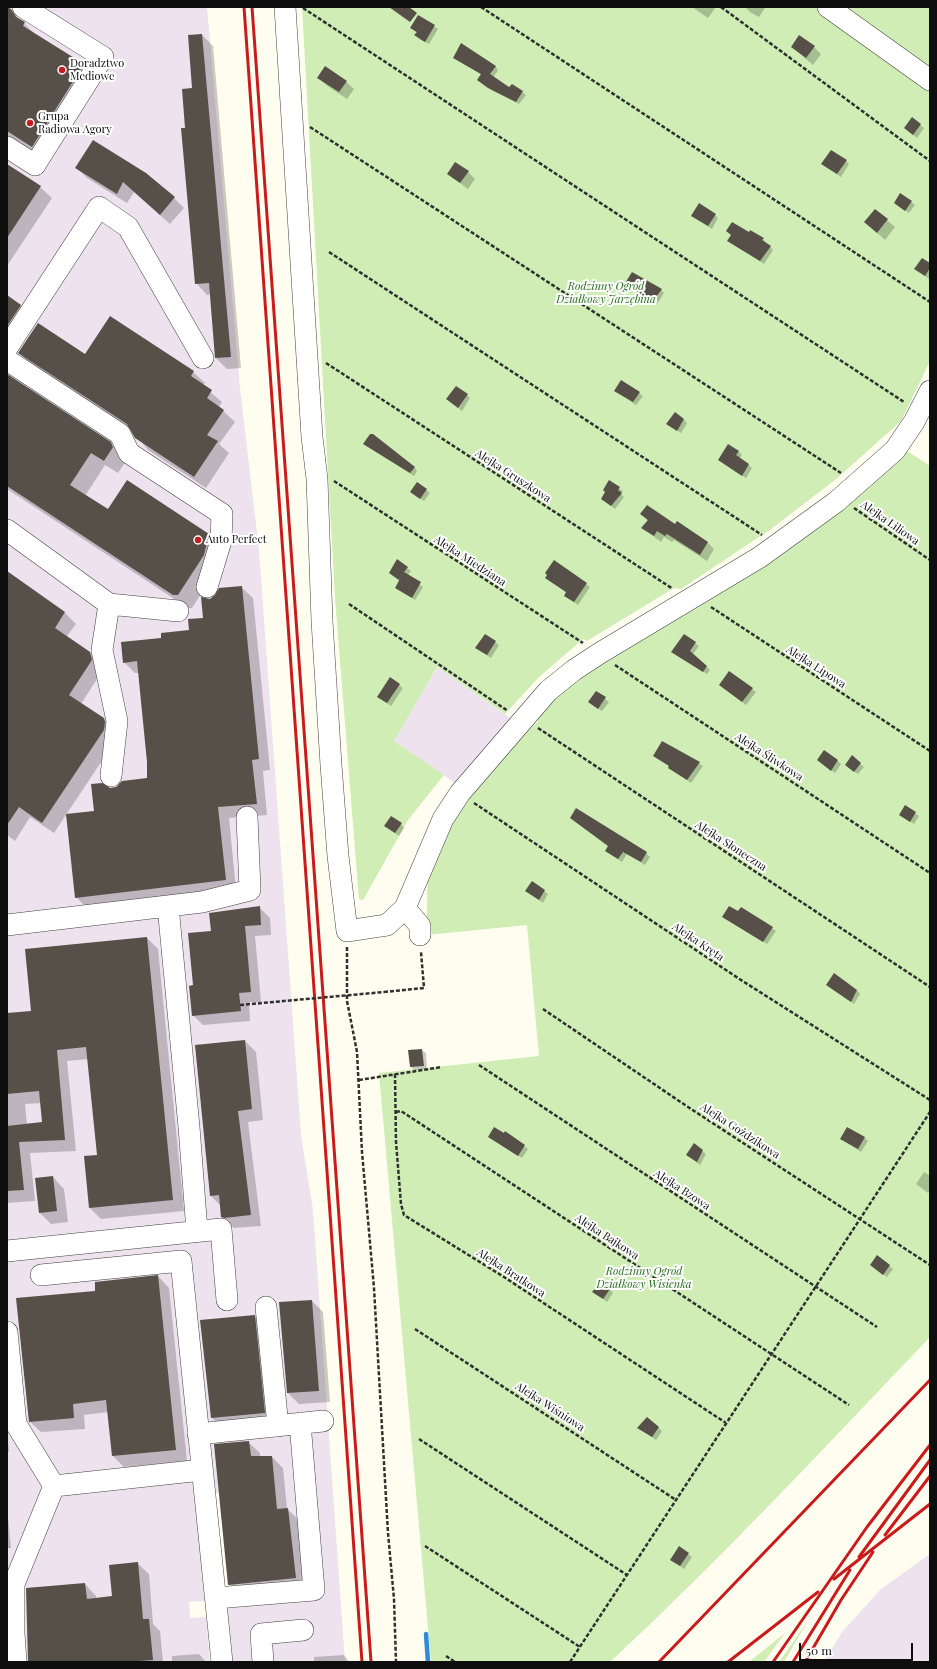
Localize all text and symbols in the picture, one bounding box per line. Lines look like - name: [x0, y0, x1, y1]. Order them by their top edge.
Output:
- place label: Doradztwo Mediowe: [70, 57, 124, 83]
- marker: Doradztwo Mediowe: [57, 65, 67, 75]
- place label: Grupa Radiowa Agory: [38, 110, 112, 136]
- marker: Grupa Radiowa Agory: [25, 118, 35, 128]
- park label: Rodzinny Ogród Działkowy Jarzębina: [556, 280, 656, 306]
- street label: Alejka Gruszkowa: [473, 447, 553, 505]
- street label: Alejka Liliowa: [858, 498, 922, 548]
- place label: Auto Perfect: [206, 533, 267, 547]
- street label: Alejka Miedziana: [431, 533, 509, 589]
- marker: Auto Perfect: [193, 535, 203, 545]
- street label: Alejka Lipowa: [784, 643, 848, 691]
- street label: Alejka Śliwkowa: [732, 730, 806, 784]
- street label: Alejka Słoneczna: [693, 818, 769, 874]
- street label: Alejka Kręta: [670, 920, 726, 964]
- street label: Alejka Gożdzikowa: [698, 1100, 782, 1162]
- street label: Alejka Bzowa: [651, 1167, 713, 1213]
- street label: Alejka Bajkowa: [573, 1211, 641, 1263]
- street label: Alejka Bratkowa: [474, 1246, 548, 1300]
- park label: Rodzinny Ogród Działkowy Wisienka: [596, 1265, 692, 1291]
- street label: Alejka Wiśniowa: [513, 1380, 587, 1434]
- scale bar: [801, 1635, 915, 1661]
- text: 50 m: [806, 1642, 832, 1658]

